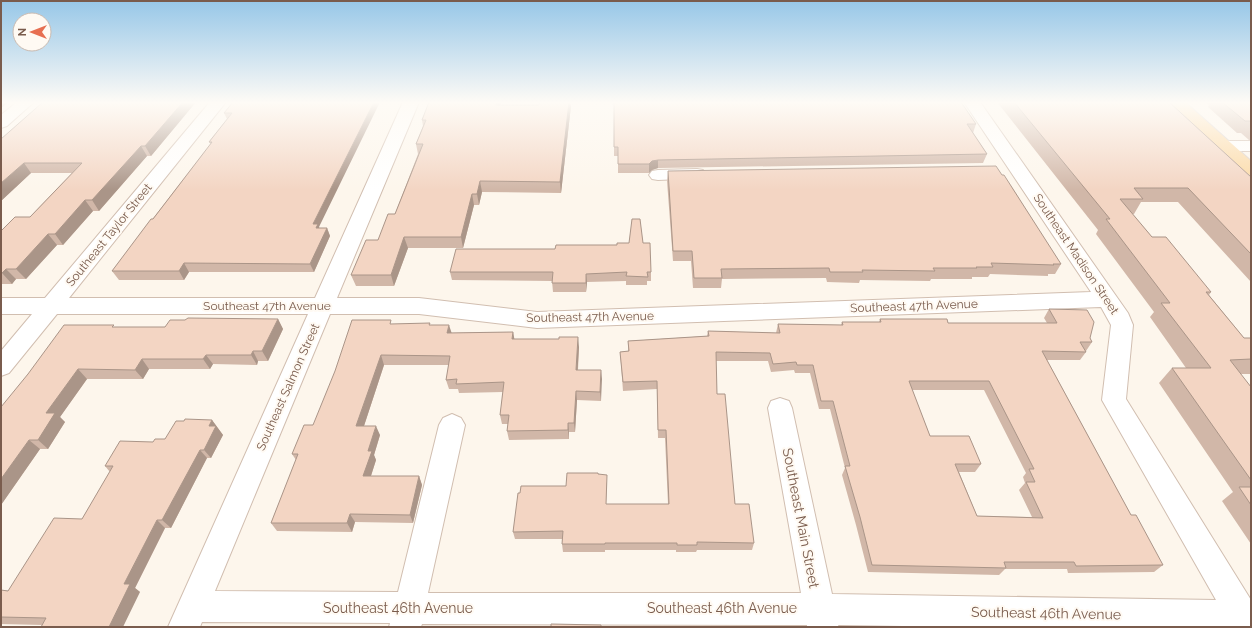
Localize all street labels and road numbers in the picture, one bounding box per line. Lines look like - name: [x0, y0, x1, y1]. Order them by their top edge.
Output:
- street label: Southeast Taylor Street: [63, 181, 155, 289]
- street label: Southeast Madison Street: [1030, 191, 1122, 317]
- street label: Southeast 47th Avenue: [850, 297, 978, 315]
- street label: Southeast 47th Avenue: [203, 299, 331, 313]
- street label: Southeast 47th Avenue: [526, 309, 654, 325]
- street label: Southeast Salmon Street: [254, 321, 322, 453]
- street label: Southeast Main Street: [780, 447, 822, 590]
- street label: Southeast 46th Avenue: [323, 600, 473, 616]
- street label: Southeast 46th Avenue: [647, 600, 797, 616]
- street label: Southeast 46th Avenue: [971, 604, 1121, 622]

